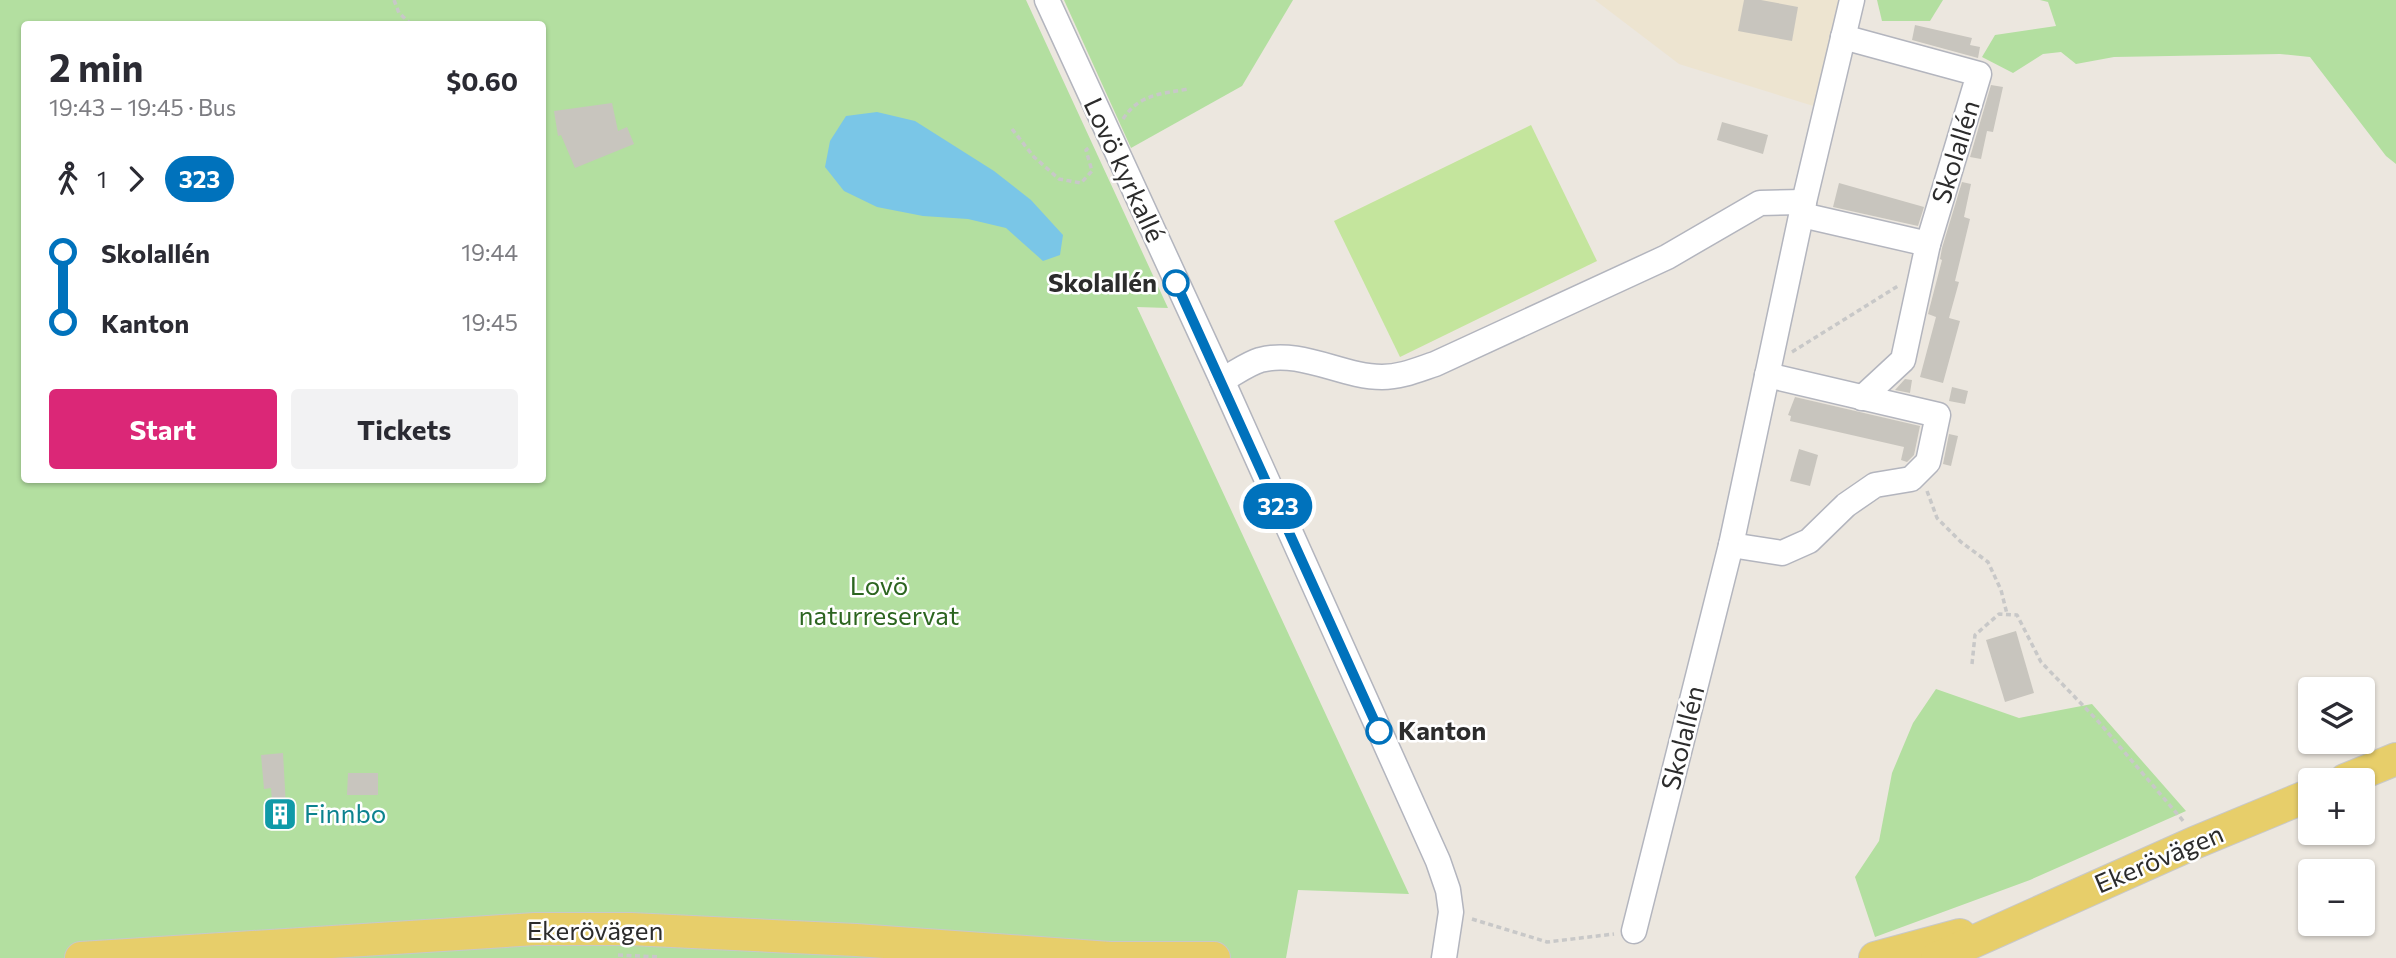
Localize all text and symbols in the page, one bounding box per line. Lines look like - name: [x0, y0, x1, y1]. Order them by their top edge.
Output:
- text: 2 min: [49, 43, 144, 90]
- text: $0.60: [446, 65, 518, 96]
- street label: Lovö kyrkallé: [1078, 92, 1172, 247]
- text: 19:43 – 19:45 · Bus: [49, 93, 236, 121]
- street label: Skolallén: [1924, 96, 1985, 207]
- icon: walk: [49, 160, 87, 198]
- icon: forward: [117, 160, 155, 198]
- text: 323: [179, 164, 220, 193]
- text: 1: [97, 165, 107, 193]
- text: Skolallén: [101, 237, 210, 268]
- text: 19:44: [461, 238, 518, 266]
- place label: Skolallén: [1048, 266, 1157, 297]
- marker: Skolallén: [1163, 270, 1189, 296]
- text: Kanton: [101, 307, 189, 338]
- text: 19:45: [462, 308, 518, 336]
- button: Start: [49, 389, 277, 469]
- button: Tickets: [291, 389, 518, 469]
- line badge: 323: [1238, 483, 1318, 529]
- text: 323: [1257, 491, 1299, 520]
- park label: Lovö naturreservat: [799, 569, 960, 630]
- map controls: [2298, 677, 2375, 936]
- button: layers: [2298, 677, 2375, 754]
- street label: Skolallén: [1654, 682, 1709, 793]
- place label: Kanton: [1398, 714, 1486, 745]
- marker: Kanton: [1366, 718, 1392, 744]
- button: +: [2298, 768, 2375, 845]
- building icon: Finnbo: [261, 795, 299, 833]
- place label: Finnbo: [304, 797, 386, 828]
- street label: Ekerövägen: [2089, 817, 2227, 899]
- button: −: [2298, 859, 2375, 936]
- street label: Ekerövägen: [527, 914, 663, 945]

